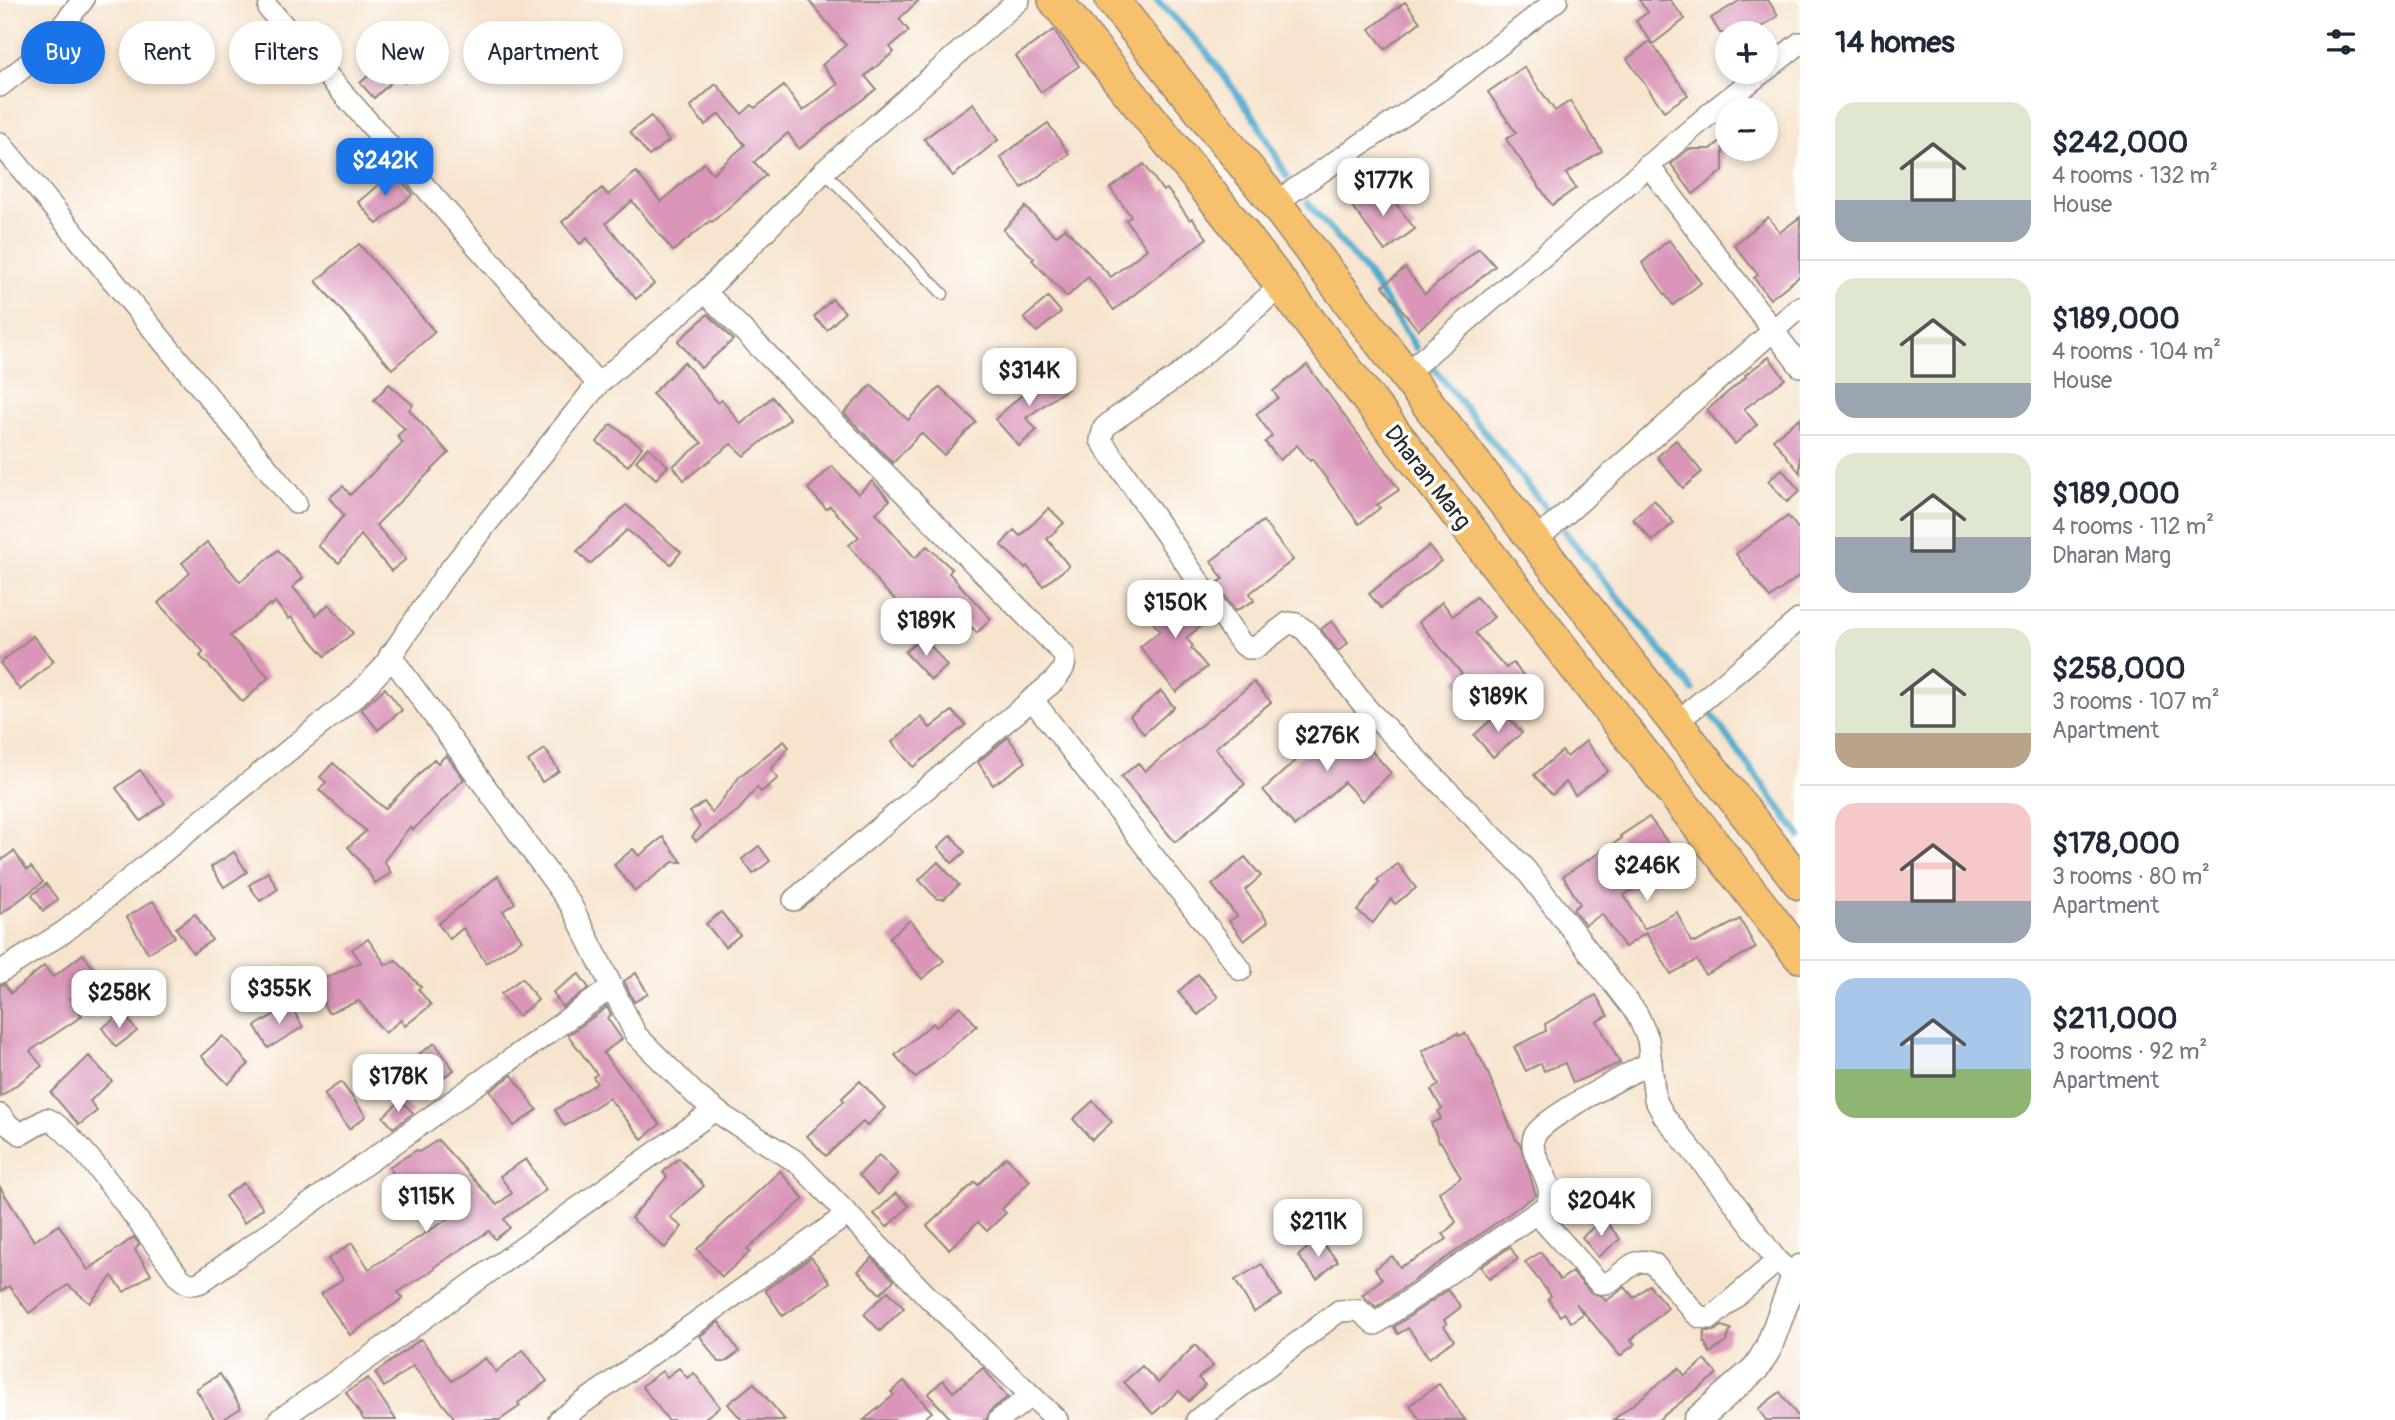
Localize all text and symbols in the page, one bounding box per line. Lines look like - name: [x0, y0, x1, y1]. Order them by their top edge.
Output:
- chip: Buy: [21, 21, 105, 84]
- chip: Rent: [119, 21, 215, 84]
- chip: Filters: [229, 21, 342, 84]
- chip: New: [356, 21, 449, 84]
- chip: Apartment: [463, 21, 623, 84]
- map controls: [1715, 21, 1778, 161]
- button: +: [1715, 21, 1778, 84]
- icon: filters: [2322, 23, 2360, 61]
- text: 14 homes: [1835, 24, 1955, 61]
- button: −: [1715, 98, 1778, 161]
- text: $242,000: [2052, 124, 2188, 161]
- icon: home: [1891, 130, 1975, 214]
- pin: $242K: [336, 138, 434, 198]
- text: $242K: [352, 146, 418, 175]
- pin: $177K: [1334, 158, 1432, 218]
- text: 4 rooms · 132 m²: [2052, 161, 2218, 190]
- text: $177K: [1353, 166, 1413, 195]
- text: House: [2052, 190, 2112, 219]
- text: $189,000: [2052, 300, 2180, 337]
- icon: home: [1891, 306, 1975, 390]
- text: 4 rooms · 104 m²: [2052, 337, 2221, 366]
- pin: $314K: [980, 348, 1078, 408]
- text: $314K: [998, 356, 1060, 385]
- text: House: [2052, 366, 2112, 395]
- street label: Dharan Marg: [1378, 419, 1477, 535]
- text: $189,000: [2052, 475, 2180, 512]
- icon: home: [1891, 481, 1975, 565]
- text: 4 rooms · 112 m²: [2052, 512, 2214, 541]
- text: Dharan Marg: [2052, 541, 2171, 570]
- pin: $150K: [1126, 580, 1224, 640]
- text: $150K: [1143, 588, 1207, 617]
- pin: $189K: [877, 598, 975, 658]
- text: $189K: [897, 606, 955, 635]
- text: $258,000: [2052, 650, 2186, 687]
- icon: home: [1891, 656, 1975, 740]
- pin: $189K: [1449, 674, 1547, 734]
- text: $189K: [1469, 682, 1527, 711]
- text: 3 rooms · 107 m²: [2052, 687, 2220, 716]
- pin: $276K: [1278, 714, 1376, 773]
- text: Apartment: [2052, 716, 2159, 745]
- text: $276K: [1295, 721, 1359, 750]
- text: $178,000: [2052, 825, 2180, 862]
- icon: home: [1891, 831, 1975, 915]
- pin: $246K: [1598, 844, 1696, 903]
- text: $246K: [1614, 851, 1680, 880]
- text: 3 rooms · 80 m²: [2052, 862, 2210, 891]
- text: Apartment: [2052, 891, 2159, 920]
- pin: $355K: [230, 967, 328, 1026]
- pin: $258K: [70, 970, 168, 1030]
- text: $355K: [247, 974, 311, 1003]
- text: $258K: [87, 978, 151, 1007]
- text: $211,000: [2052, 1000, 2178, 1037]
- icon: home: [1891, 1006, 1975, 1090]
- text: 3 rooms · 92 m²: [2052, 1037, 2207, 1066]
- pin: $178K: [349, 1054, 447, 1114]
- text: $178K: [368, 1062, 428, 1091]
- text: Apartment: [2052, 1066, 2159, 1095]
- pin: $115K: [377, 1174, 475, 1234]
- pin: $204K: [1552, 1178, 1650, 1238]
- text: $115K: [398, 1182, 454, 1211]
- text: $204K: [1567, 1186, 1635, 1215]
- pin: $211K: [1269, 1200, 1367, 1259]
- text: $211K: [1289, 1207, 1347, 1236]

